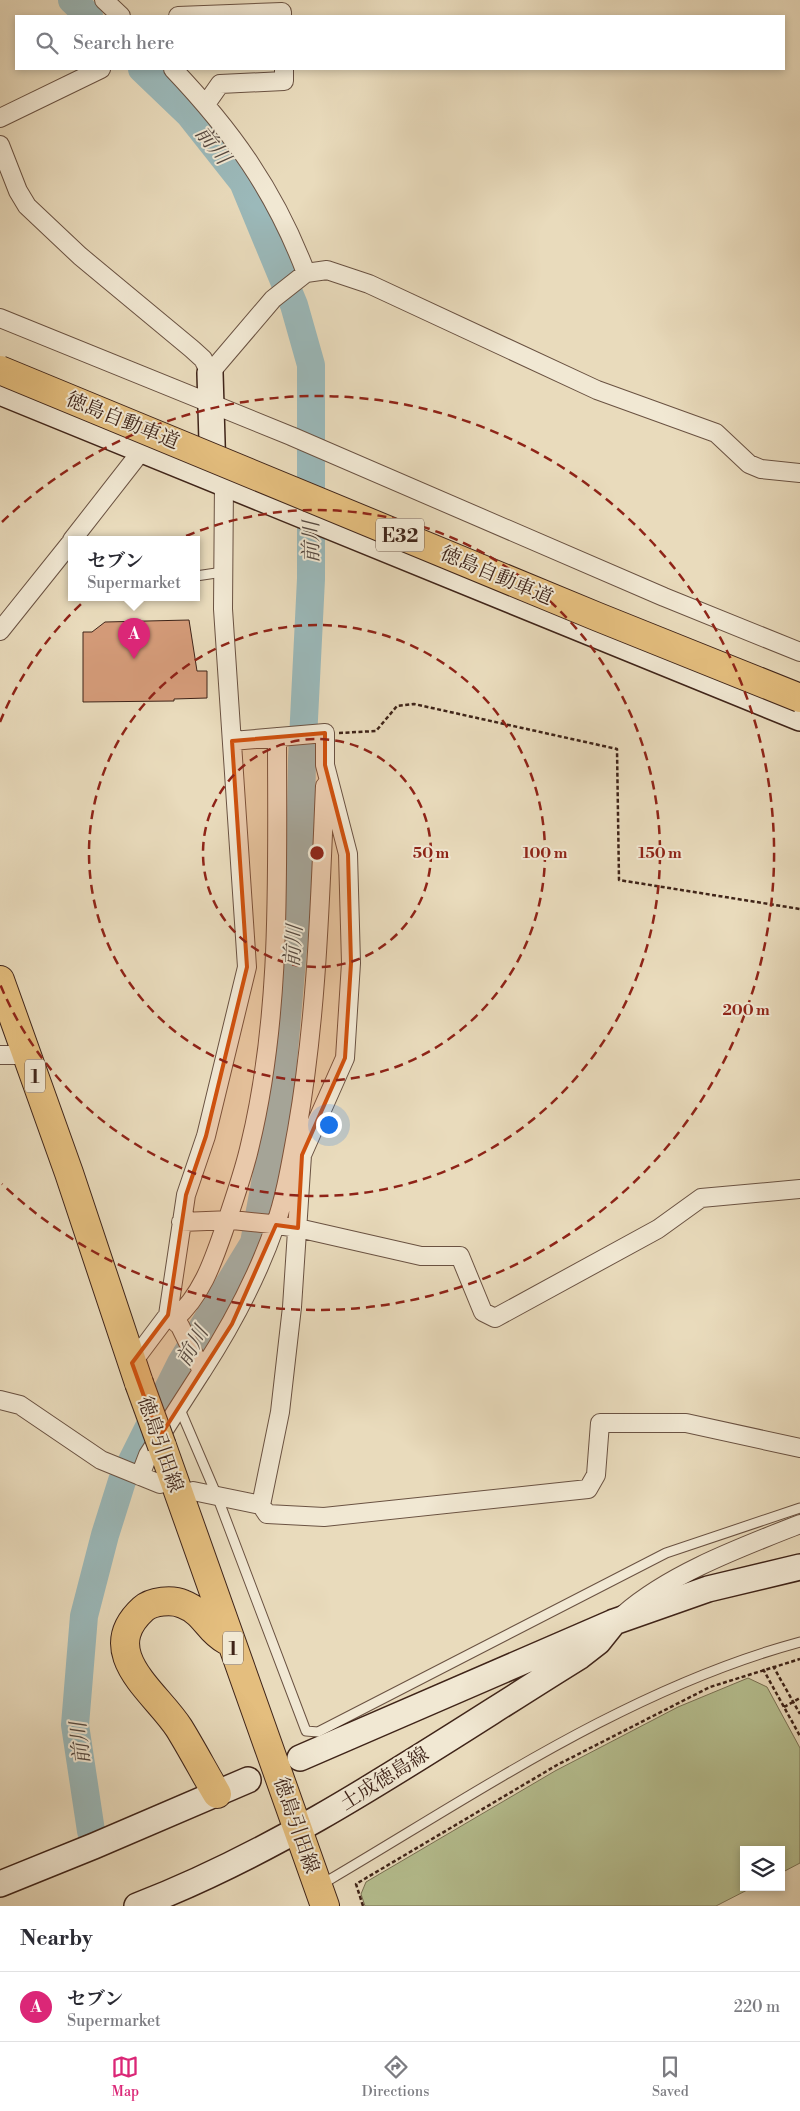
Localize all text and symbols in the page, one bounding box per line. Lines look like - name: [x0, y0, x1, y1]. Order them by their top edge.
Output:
- search box: [15, 15, 785, 70]
- icon: search: [33, 29, 61, 57]
- text: Search here: [73, 31, 174, 55]
- water label: 前川: [189, 121, 237, 172]
- street label: 徳島自動車道: [62, 387, 183, 455]
- road number: E32: [376, 518, 424, 552]
- water label: 前川: [299, 519, 325, 563]
- popup: [68, 536, 200, 601]
- street label: 徳島自動車道: [436, 541, 557, 611]
- text: セブン: [87, 549, 143, 573]
- text: Supermarket: [87, 573, 181, 593]
- pin: A: [118, 618, 150, 659]
- centre of rings: [308, 844, 326, 862]
- text: 50 m: [413, 844, 449, 863]
- text: 100 m: [523, 844, 568, 863]
- text: 150 m: [638, 844, 682, 863]
- water label: 前川: [279, 922, 309, 968]
- text: 200 m: [722, 1001, 770, 1020]
- road number: 1: [25, 1060, 45, 1092]
- your location: [316, 1112, 342, 1138]
- water label: 前川: [171, 1320, 216, 1371]
- street label: 徳島引田線: [131, 1393, 188, 1496]
- road number: 1: [223, 1632, 243, 1665]
- water label: 前川: [66, 1719, 96, 1765]
- street label: 土成徳島線: [336, 1742, 434, 1816]
- street label: 徳島引田線: [267, 1774, 324, 1877]
- map controls: [740, 1846, 785, 1891]
- button: layers: [740, 1846, 785, 1891]
- text: Nearby: [20, 1926, 93, 1952]
- text: セブン: [67, 1987, 123, 2011]
- text: A: [30, 1997, 42, 2017]
- text: 220 m: [734, 1997, 780, 2017]
- text: Supermarket: [67, 2011, 161, 2031]
- tab: Map: [111, 2053, 139, 2101]
- tab: Directions: [362, 2053, 429, 2101]
- tab: Saved: [652, 2053, 689, 2101]

